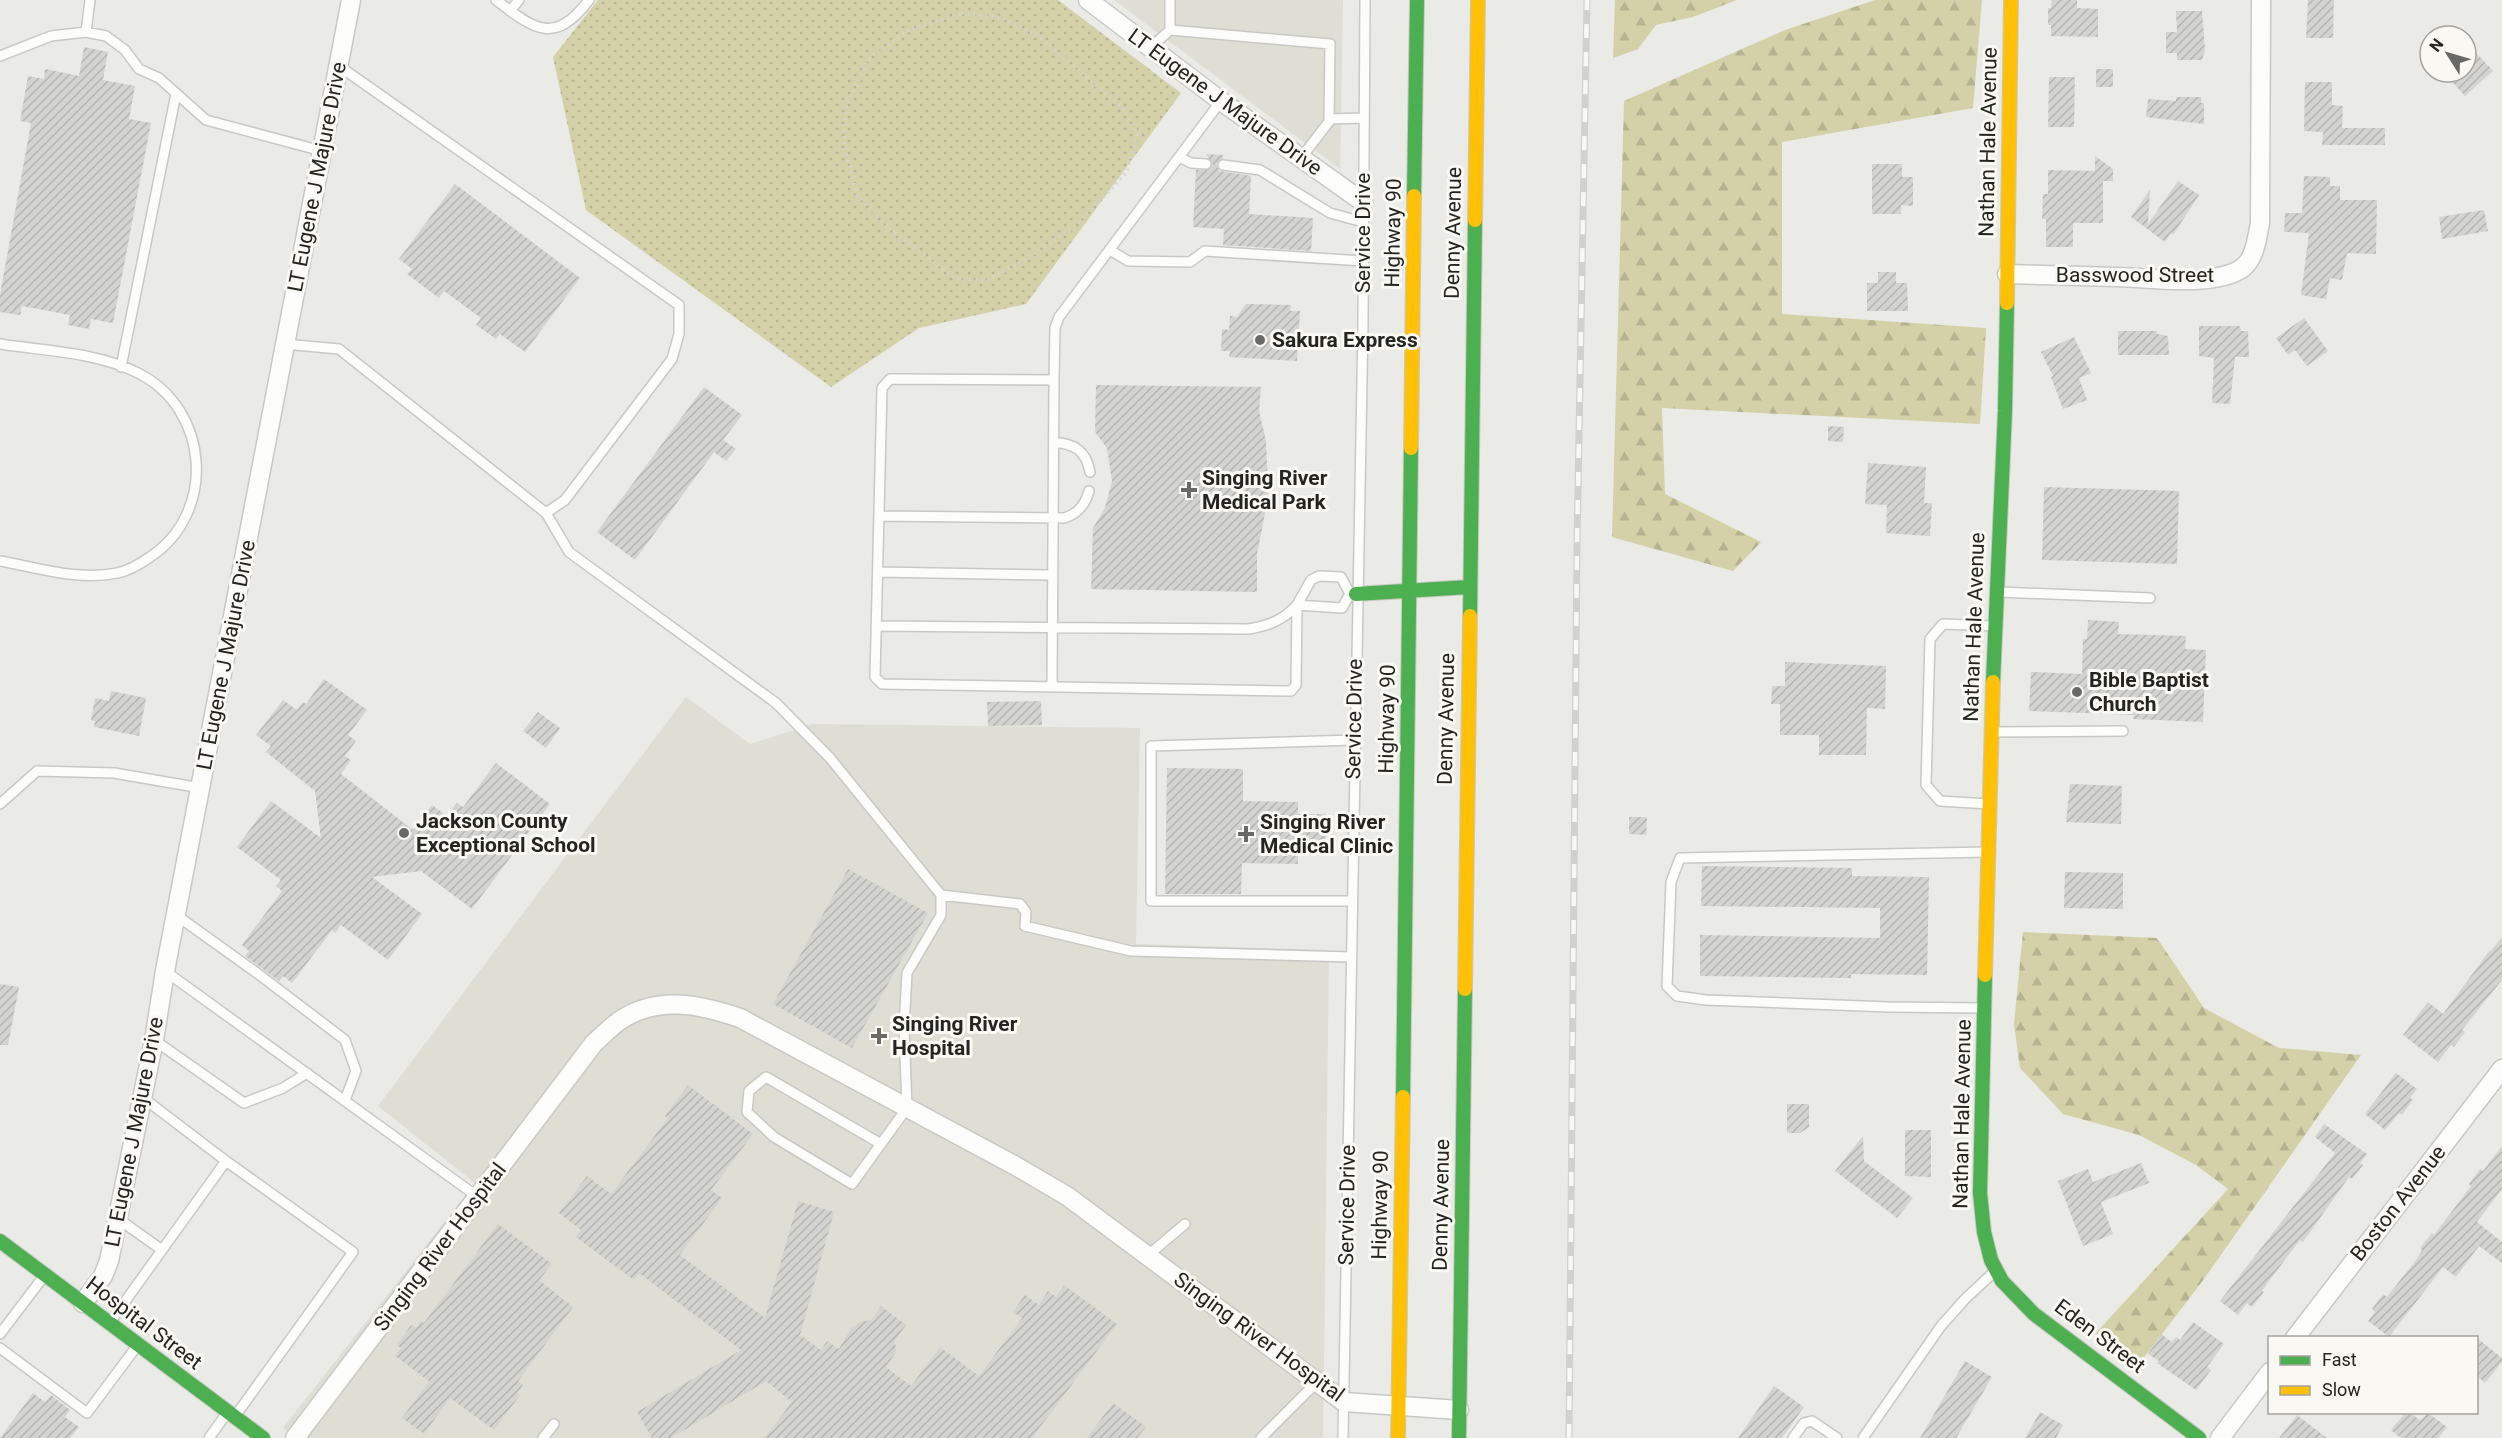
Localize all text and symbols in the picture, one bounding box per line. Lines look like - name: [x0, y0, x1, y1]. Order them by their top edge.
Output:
- street label: LT Eugene J Majure Drive: [1123, 24, 1327, 180]
- north arrow: [2418, 24, 2478, 84]
- text: N: [2425, 35, 2447, 56]
- street label: Nathan Hale Avenue: [1974, 47, 2002, 237]
- street label: LT Eugene J Majure Drive: [283, 60, 351, 294]
- street label: Denny Avenue: [1440, 167, 1466, 299]
- street label: Service Drive: [1351, 173, 1375, 293]
- street label: Highway 90: [1380, 178, 1406, 288]
- street label: Basswood Street: [2056, 263, 2214, 287]
- place label: Sakura Express: [1272, 328, 1418, 352]
- marker: Sakura Express: [1253, 333, 1267, 347]
- place label: Singing River Medical Park: [1202, 466, 1328, 514]
- marker: Singing River Medical Park: [1180, 481, 1198, 499]
- street label: Nathan Hale Avenue: [1959, 532, 1989, 722]
- street label: LT Eugene J Majure Drive: [192, 538, 260, 772]
- street label: Denny Avenue: [1433, 653, 1459, 785]
- street label: Service Drive: [1341, 658, 1367, 780]
- street label: Highway 90: [1374, 664, 1400, 774]
- place label: Bible Baptist Church: [2089, 668, 2209, 716]
- marker: Bible Baptist Church: [2070, 685, 2084, 699]
- place label: Jackson County Exceptional School: [416, 809, 596, 857]
- place label: Singing River Medical Clinic: [1260, 810, 1393, 858]
- marker: Singing River Medical Clinic: [1237, 825, 1255, 843]
- marker: Jackson County Exceptional School: [397, 826, 411, 840]
- place label: Singing River Hospital: [892, 1012, 1018, 1060]
- street label: LT Eugene J Majure Drive: [100, 1015, 168, 1249]
- street label: Nathan Hale Avenue: [1948, 1019, 1976, 1209]
- marker: Singing River Hospital: [870, 1027, 888, 1045]
- street label: Denny Avenue: [1428, 1139, 1454, 1271]
- street label: Boston Avenue: [2345, 1140, 2451, 1266]
- street label: Service Drive: [1334, 1144, 1360, 1266]
- street label: Highway 90: [1367, 1150, 1393, 1260]
- street label: Singing River Hospital: [369, 1158, 511, 1336]
- street label: Singing River Hospital: [1169, 1267, 1349, 1407]
- street label: Hospital Street: [81, 1272, 207, 1374]
- street label: Eden Street: [2050, 1294, 2150, 1378]
- legend: [2268, 1336, 2478, 1414]
- text: Fast: [2322, 1349, 2357, 1370]
- text: Slow: [2322, 1379, 2361, 1400]

